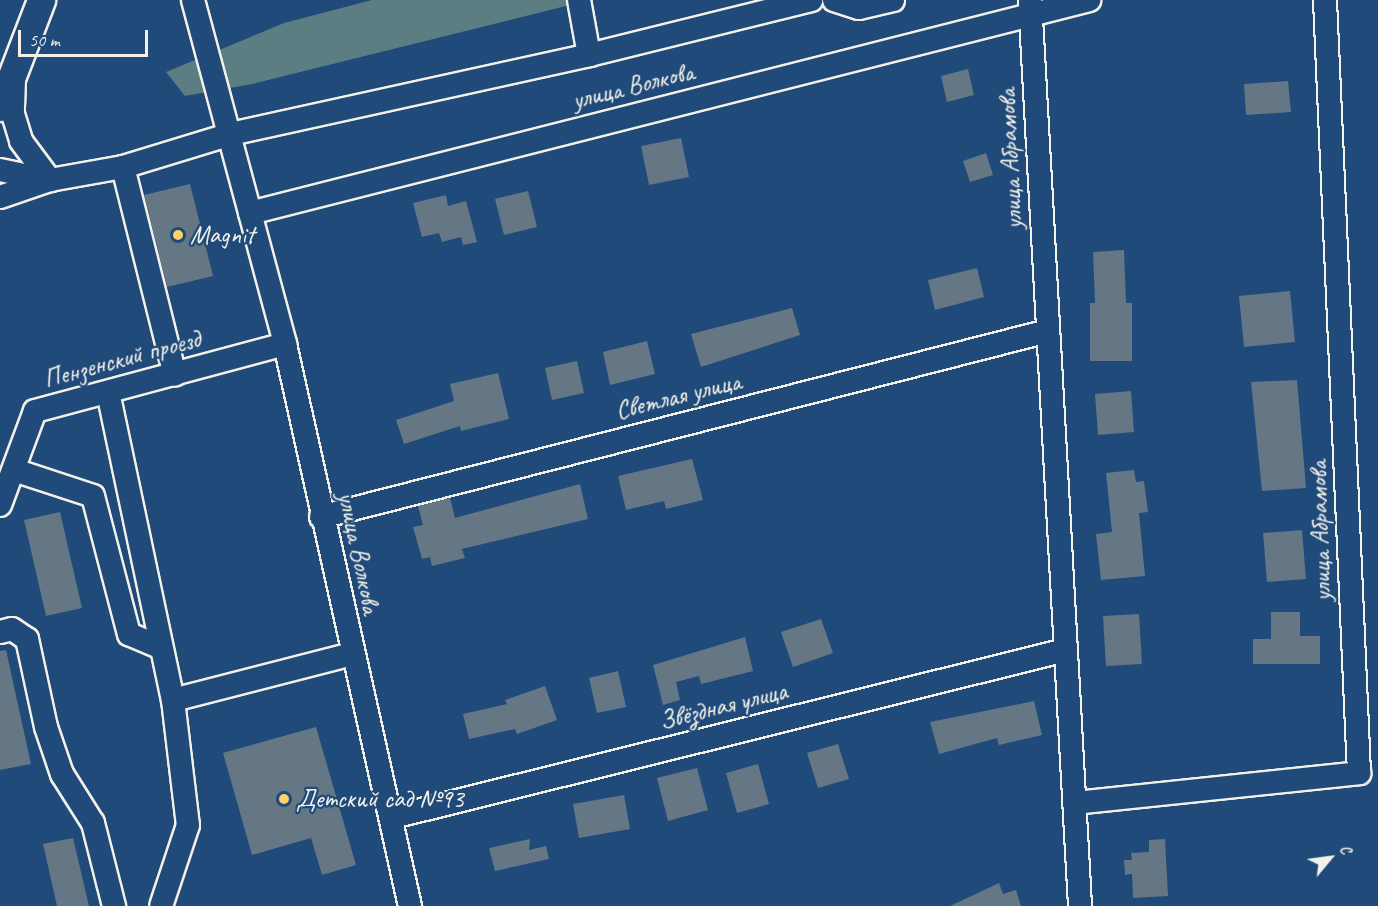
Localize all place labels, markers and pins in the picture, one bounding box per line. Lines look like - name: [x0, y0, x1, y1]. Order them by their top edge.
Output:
- place label: Magnit: [190, 219, 254, 251]
- marker: Magnit: [171, 228, 185, 242]
- place label: Детский сад №93: [296, 783, 464, 815]
- marker: Детский сад №93: [277, 792, 291, 806]

